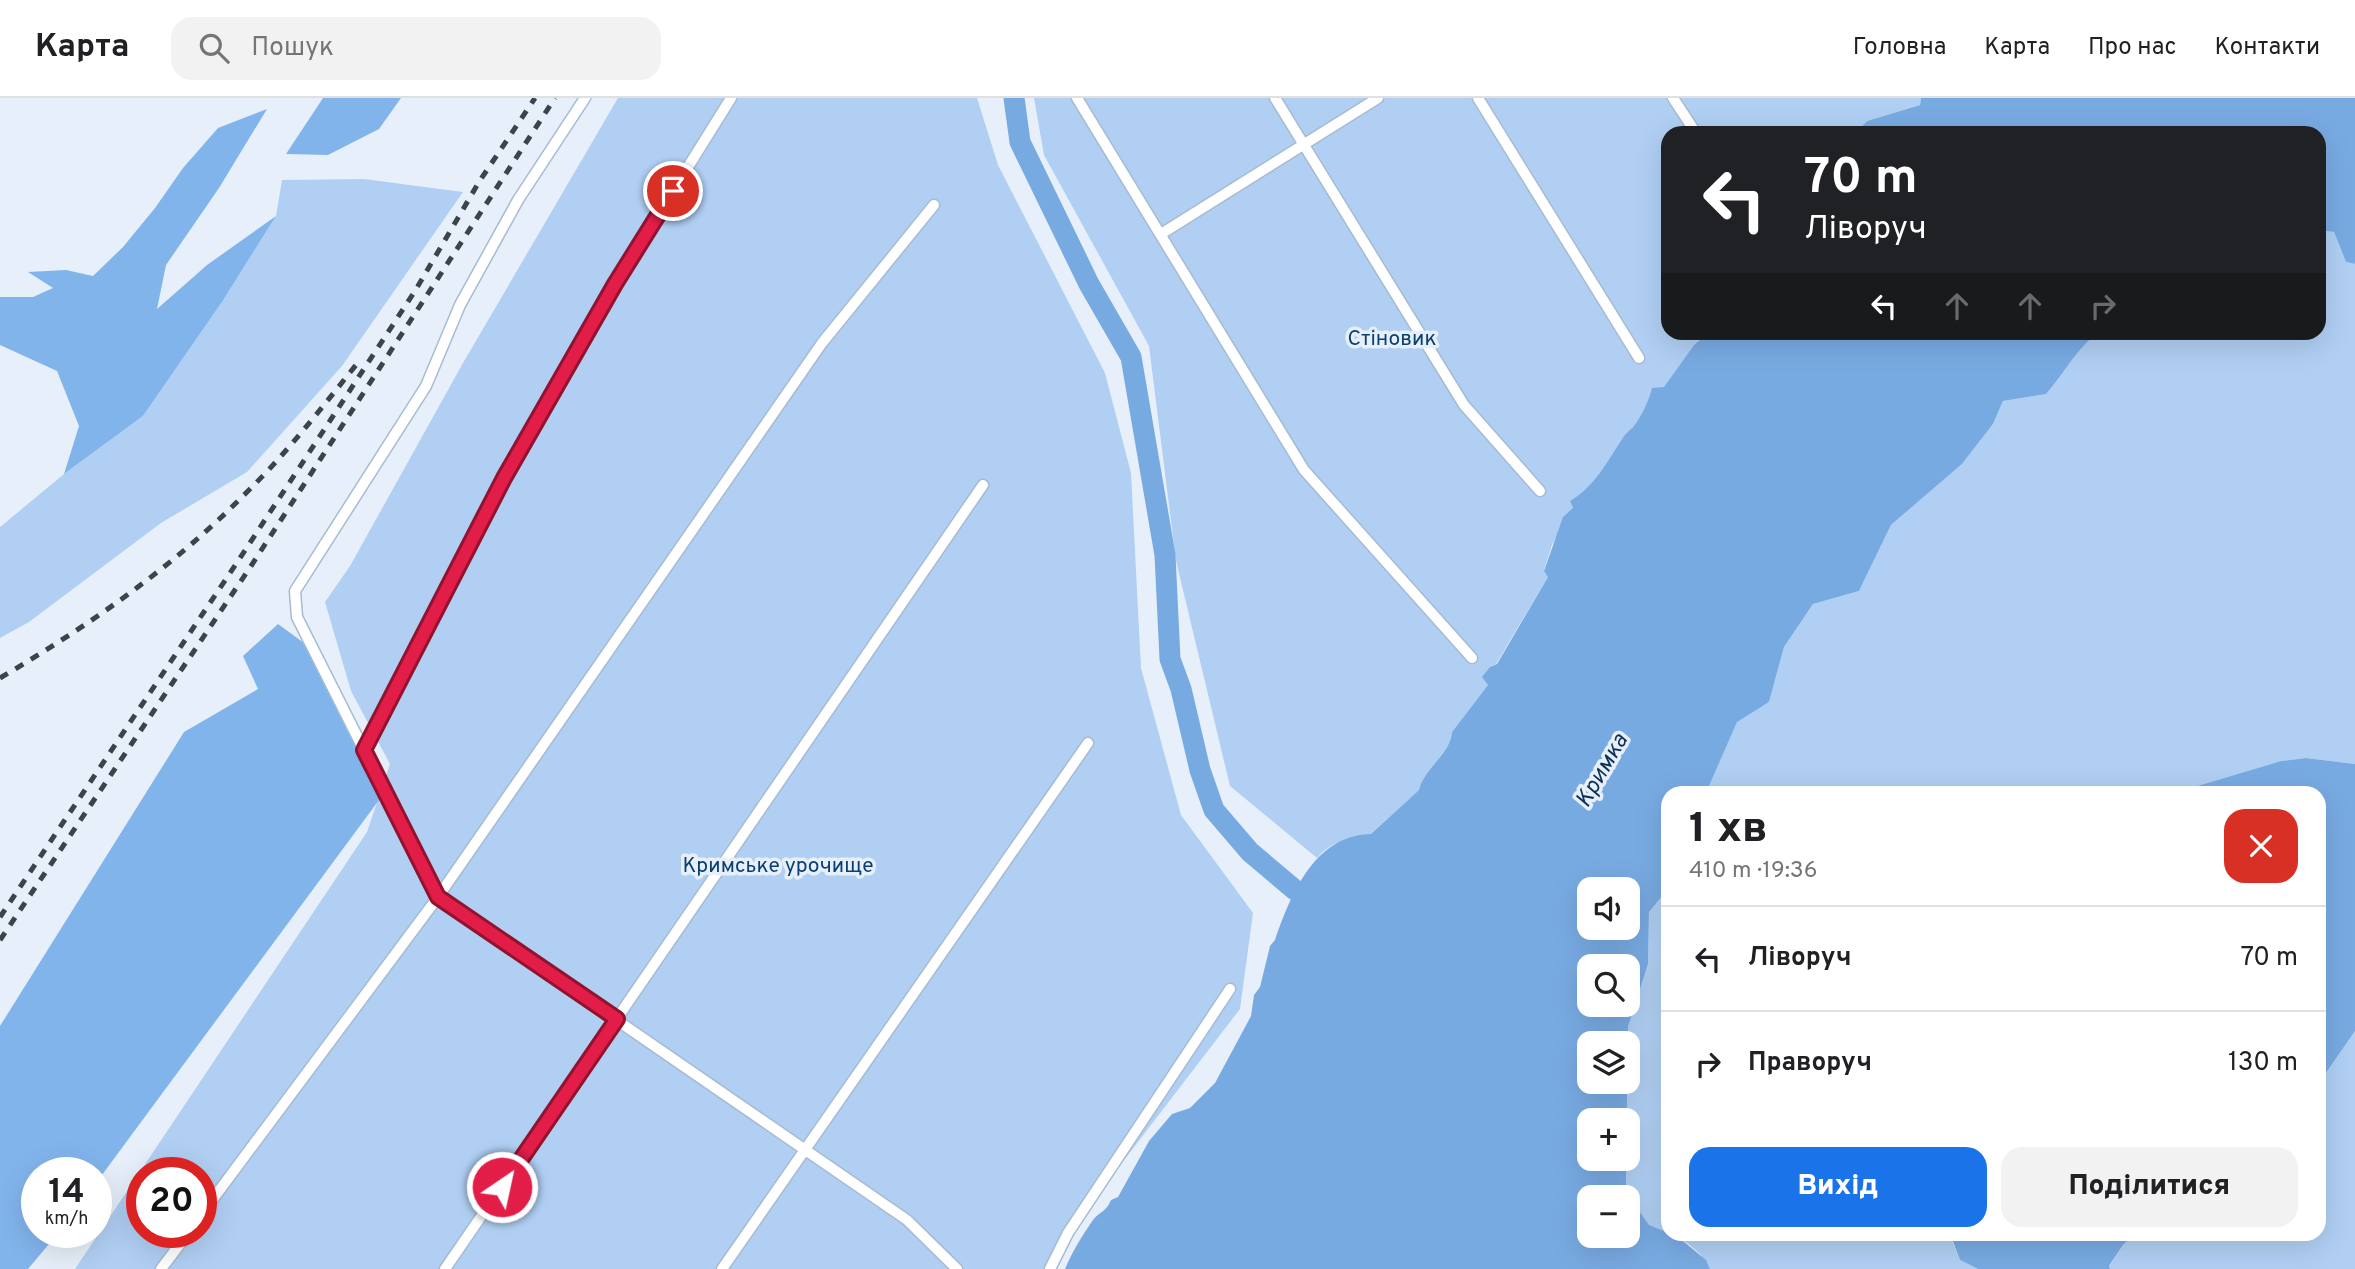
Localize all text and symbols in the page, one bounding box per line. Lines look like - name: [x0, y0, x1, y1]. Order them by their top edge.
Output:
- search box: [171, 17, 661, 80]
- text: Карта: [35, 27, 129, 69]
- icon: search: [195, 29, 233, 67]
- text: Пошук: [251, 32, 334, 65]
- text: Головна: [1853, 33, 1946, 63]
- text: Карта: [1984, 33, 2050, 63]
- text: Про нас: [2088, 33, 2176, 63]
- text: Контакти: [2214, 33, 2320, 63]
- text: 70 m: [1804, 149, 1918, 211]
- icon: left: [1689, 154, 1780, 245]
- pin: [643, 161, 703, 221]
- icon: arrive: [654, 172, 692, 210]
- text: Ліворуч: [1804, 210, 1927, 250]
- icon: left: [1865, 287, 1903, 325]
- icon: ahead: [1938, 287, 1976, 325]
- icon: ahead: [2011, 287, 2049, 325]
- icon: right: [2084, 287, 2122, 325]
- park label: Стіновик: [1348, 326, 1436, 353]
- water label: Кримка: [1570, 729, 1636, 813]
- text: 1 хв: [1689, 804, 1767, 857]
- button: close: [2224, 809, 2298, 883]
- park label: Кримське урочище: [682, 853, 874, 880]
- text: 410 m · 19:36: [1689, 857, 1817, 886]
- map controls: [1577, 877, 1640, 1248]
- button: sound: [1577, 877, 1640, 940]
- icon: left: [1689, 940, 1727, 978]
- text: Ліворуч: [1748, 942, 1851, 975]
- text: 70 m: [2240, 942, 2298, 975]
- button: search: [1577, 954, 1640, 1017]
- button: layers: [1577, 1031, 1640, 1094]
- icon: right: [1689, 1045, 1727, 1083]
- text: Праворуч: [1748, 1047, 1872, 1080]
- text: 130 m: [2228, 1047, 2298, 1080]
- button: +: [1577, 1108, 1640, 1171]
- button: Вихід: [1689, 1147, 1987, 1227]
- button: Поділитися: [2001, 1147, 2298, 1227]
- position arrow: [465, 1150, 539, 1224]
- speed limit sign: 20: [126, 1157, 217, 1248]
- text: 14: [48, 1171, 85, 1215]
- button: −: [1577, 1185, 1640, 1248]
- text: km/h: [45, 1208, 88, 1231]

